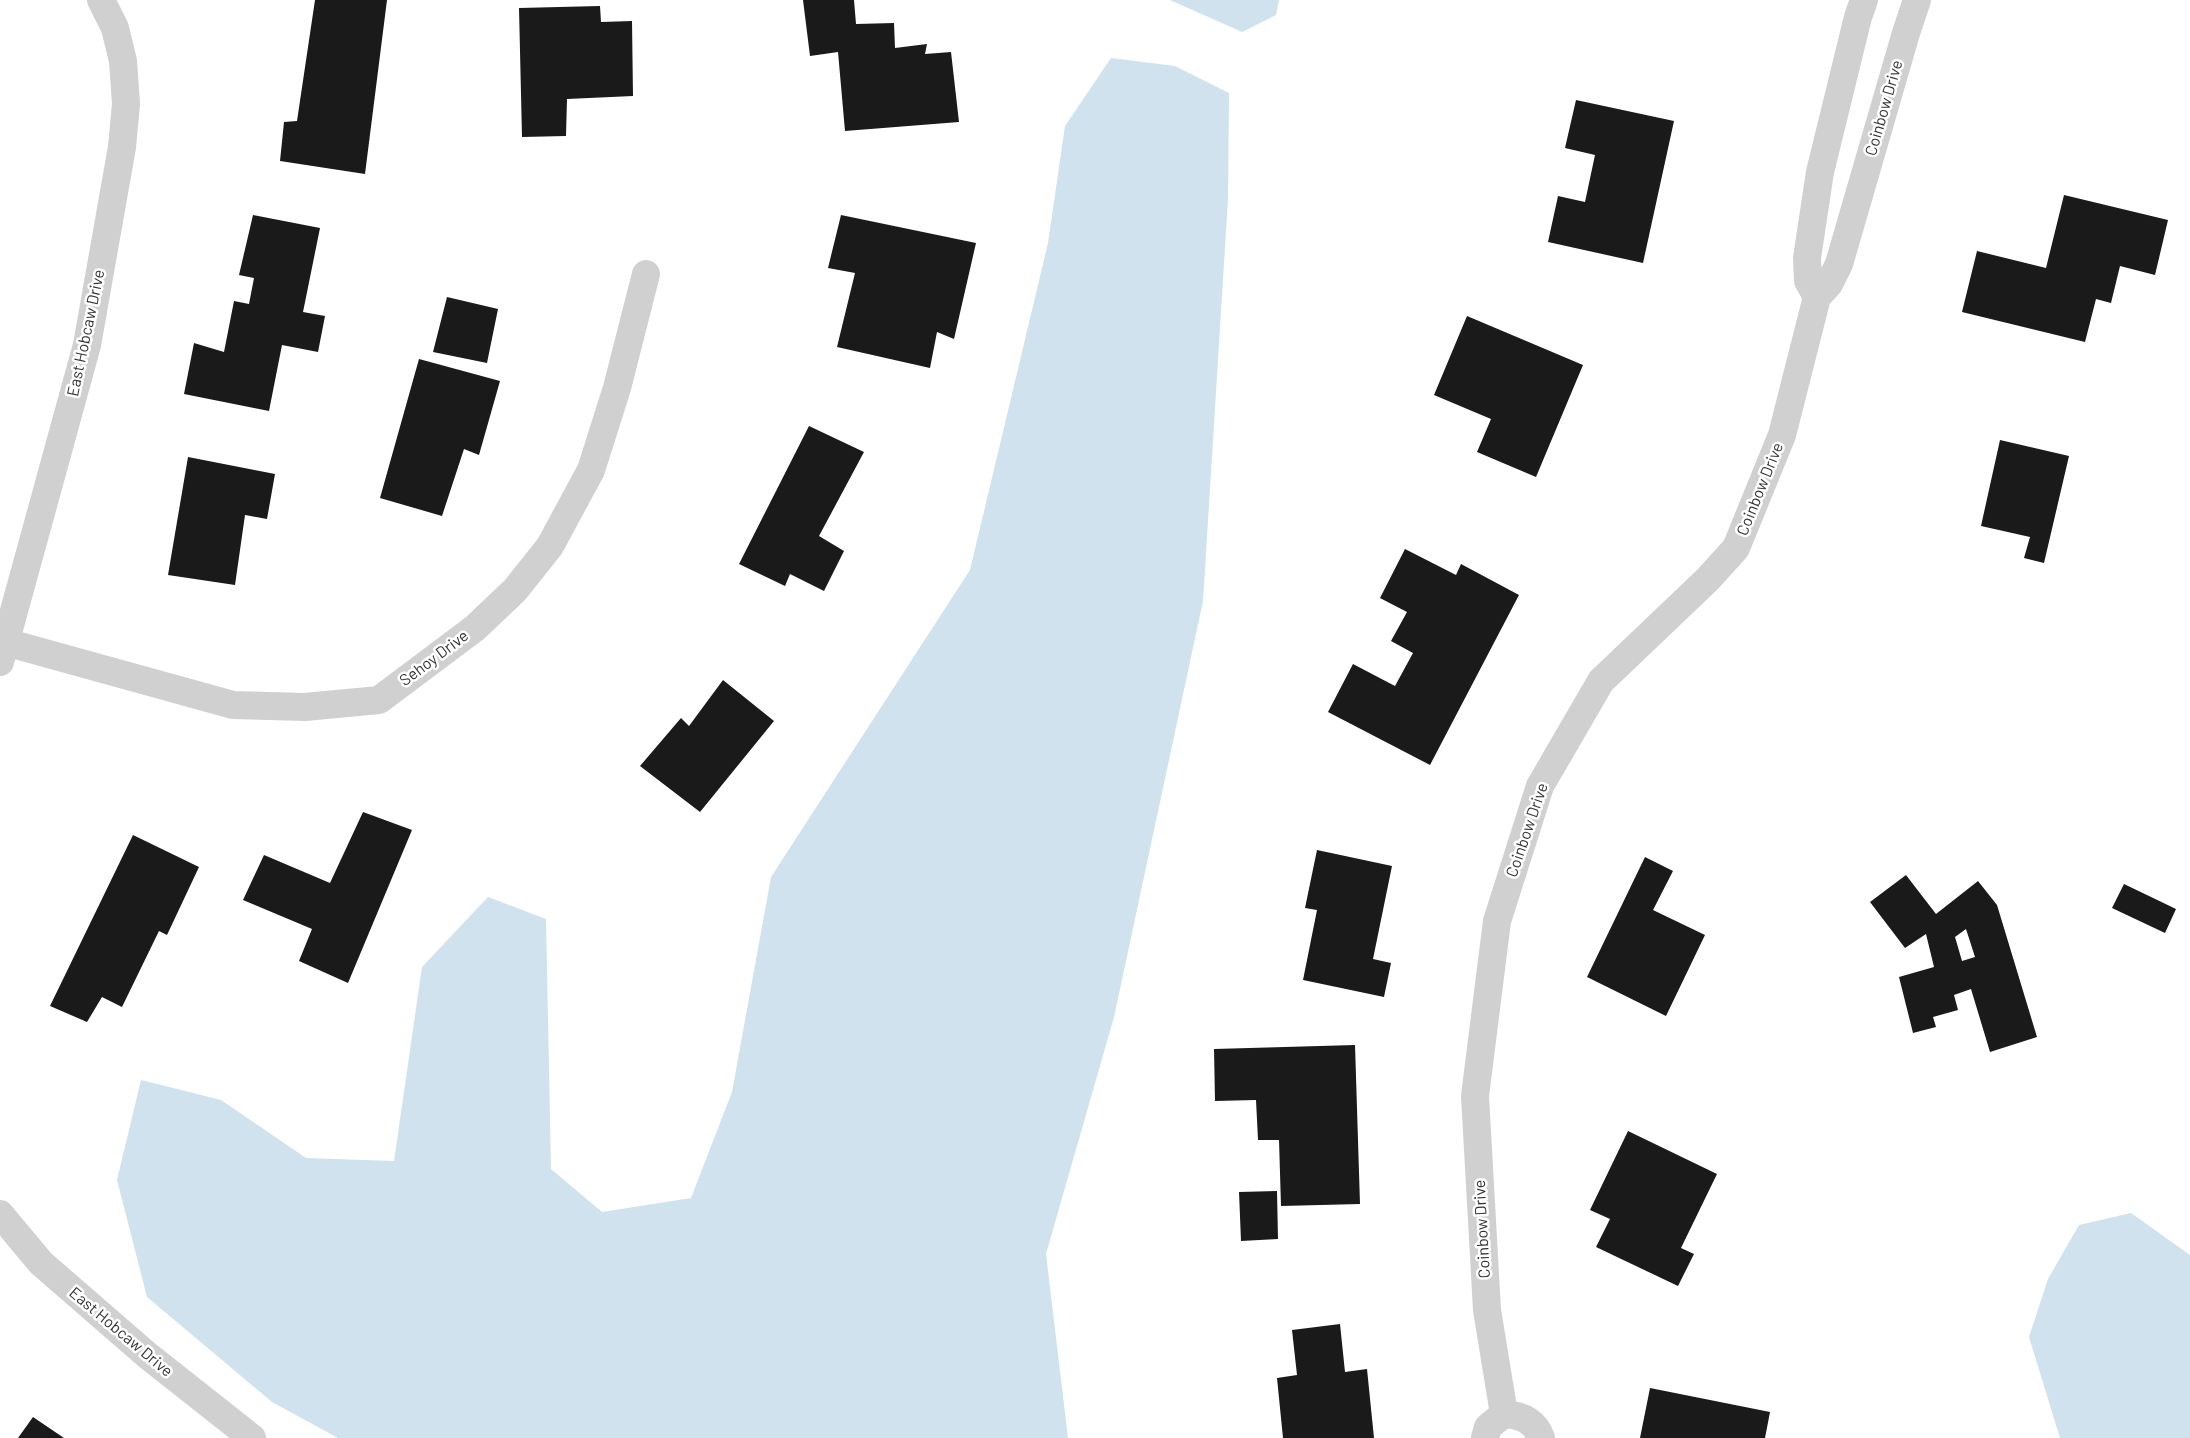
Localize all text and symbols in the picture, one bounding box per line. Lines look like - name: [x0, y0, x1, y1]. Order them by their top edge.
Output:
- street label: Coinbow Drive: [1861, 58, 1907, 158]
- street label: East Hobcaw Drive: [63, 268, 109, 398]
- street label: Coinbow Drive: [1733, 440, 1787, 538]
- street label: Sehoy Drive: [396, 626, 472, 690]
- street label: Coinbow Drive: [1502, 780, 1552, 880]
- street label: Coinbow Drive: [1470, 1179, 1494, 1279]
- street label: East Hobcaw Drive: [65, 1283, 177, 1381]

